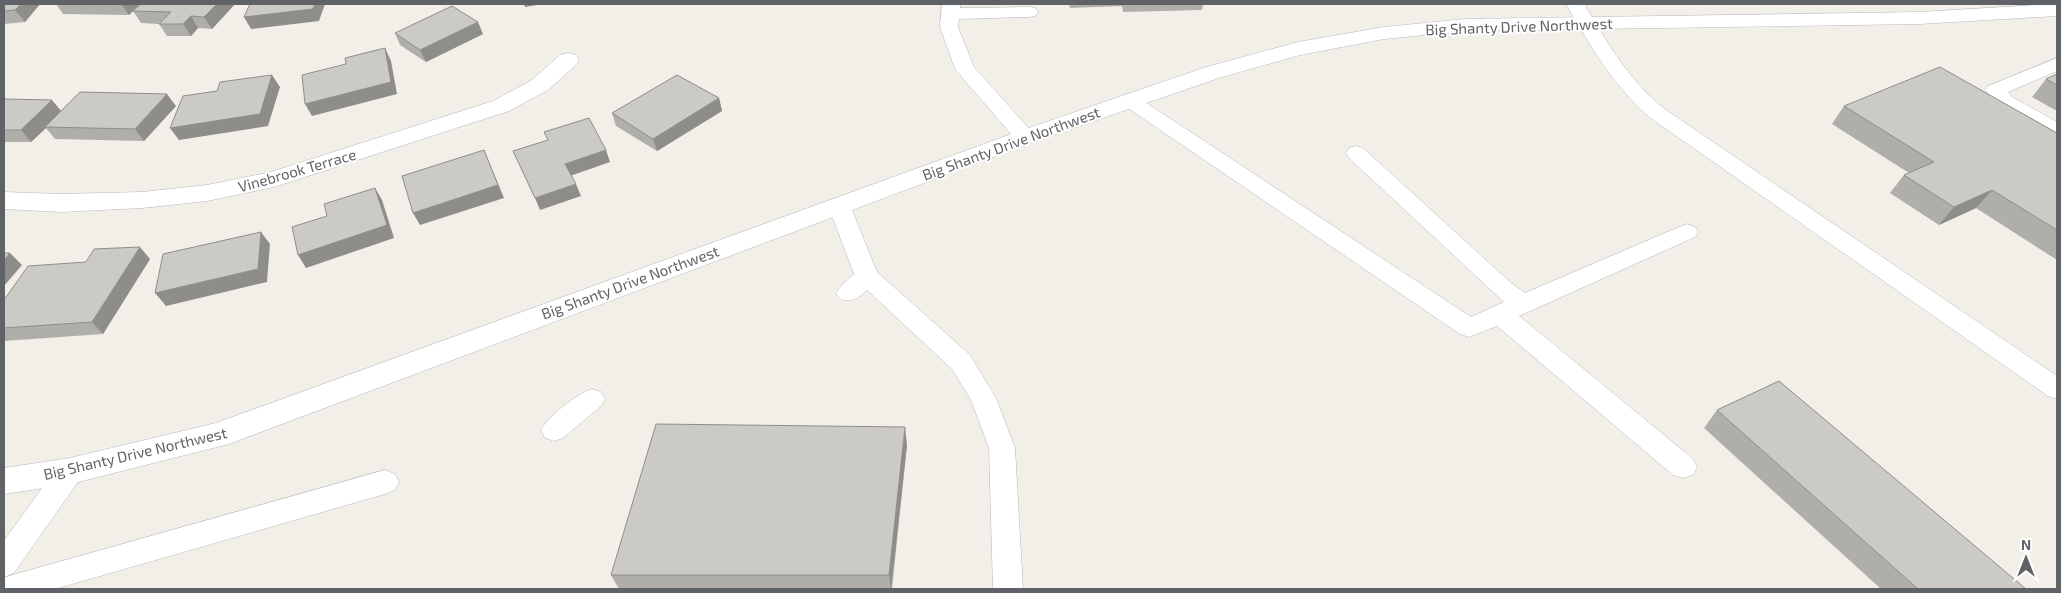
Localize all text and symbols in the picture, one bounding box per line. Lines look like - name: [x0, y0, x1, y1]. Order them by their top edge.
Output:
- street label: Big Shanty Drive Northwest: [1425, 14, 1613, 38]
- street label: Big Shanty Drive Northwest: [920, 102, 1103, 184]
- street label: Vinebrook Terrace: [236, 145, 358, 195]
- street label: Big Shanty Drive Northwest: [539, 241, 722, 323]
- street label: Big Shanty Drive Northwest: [42, 423, 229, 483]
- north arrow: [2001, 533, 2051, 583]
- text: N: [2021, 536, 2031, 553]

